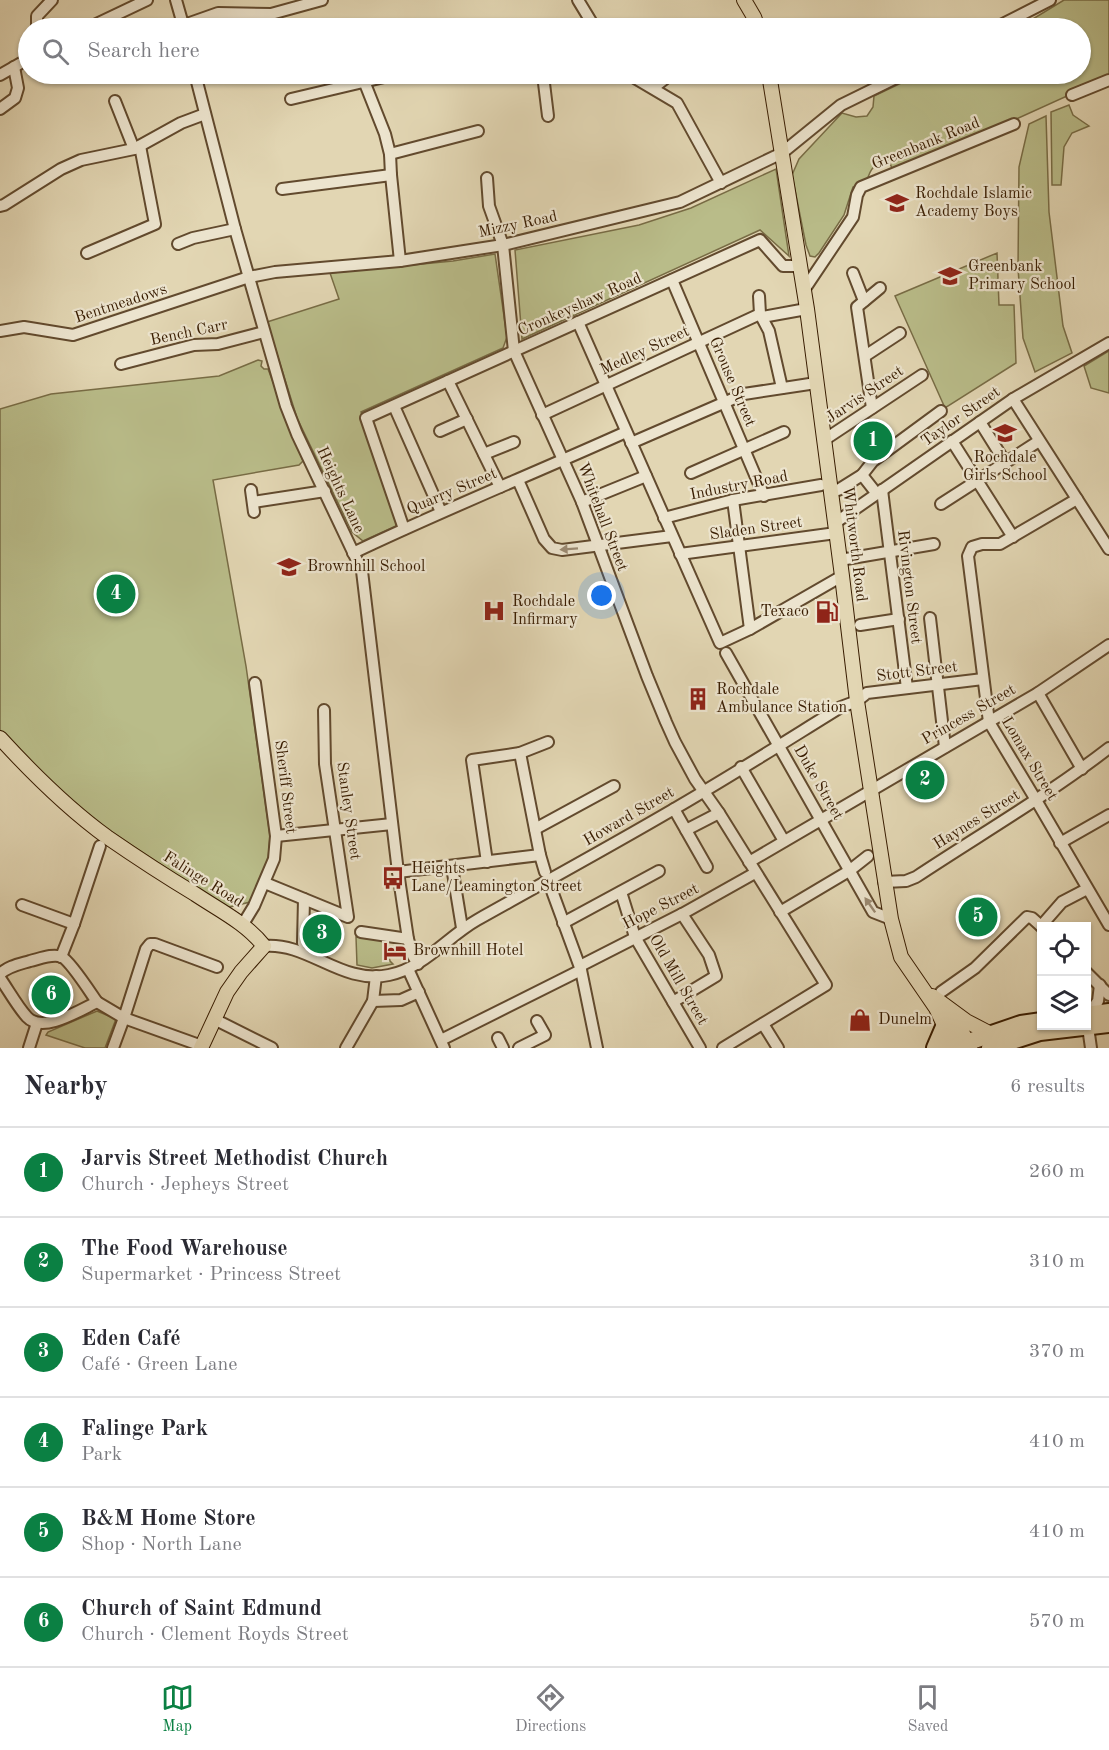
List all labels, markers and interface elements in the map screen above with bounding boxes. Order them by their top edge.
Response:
search box [18,18,1091,84]
icon: search [39,35,72,68]
text: Search here [87,40,200,62]
street label: Greenbank Road [870,115,982,173]
place label: Rochdale Islamic Academy Boys [915,186,1032,220]
school or university icon: Rochdale Islamic Academy Boys [884,190,910,216]
street label: Mizzy Road [477,209,559,241]
place label: Greenbank Primary School [968,259,1076,293]
school or university icon: Greenbank Primary School [937,263,963,289]
street label: Cronkeyshaw Road [516,270,644,340]
street label: Bentmeadows [73,282,169,326]
street label: Bench Carr [149,317,230,349]
street label: Medley Street [598,323,692,379]
street label: Grouse Street [706,335,758,430]
street label: Jarvis Street [823,363,907,427]
street label: Taylor Street [919,384,1004,450]
pin: 1 [854,418,892,464]
school or university icon: Rochdale Girls School [992,420,1018,446]
street label: Heights Lane [313,444,367,536]
place label: Rochdale Girls School [963,450,1047,484]
street label: Whitehall Street [574,460,630,574]
street label: Quarry Street [405,466,500,518]
street label: Industry Road [689,469,789,503]
street label: Whitworth Road [839,485,869,603]
street label: Sladen Street [709,515,804,543]
street label: Rivington Street [894,529,924,645]
one-way arrow [559,544,578,553]
school or university icon: Brownhill School [276,554,302,580]
place label: Brownhill School [307,559,425,575]
pin: 4 [96,572,136,616]
your location [587,581,616,610]
place label: Rochdale Infirmary [512,594,578,628]
hospital icon: Rochdale Infirmary [481,598,507,624]
fuel station icon: Texaco [814,599,840,625]
place label: Texaco [760,604,809,620]
street label: Stott Street [876,659,959,685]
street label: Princess Street [919,681,1019,748]
place label: Rochdale Ambulance Station [716,682,848,716]
building icon: Rochdale Ambulance Station [685,686,711,712]
street label: Lomax Street [998,714,1060,804]
street label: Sheriff Street [271,739,299,835]
street label: Duke Street [790,743,846,824]
pin: 2 [906,758,944,802]
street label: Stanley Street [333,761,363,862]
street label: Howard Street [581,784,677,849]
street label: Haynes Street [931,787,1023,853]
street label: Falinge Road [160,849,246,911]
place label: Heights Lane/Leamington Street [411,861,583,895]
bus stop icon: Heights Lane/Leamington Street [380,865,406,891]
street label: Hope Street [620,881,702,933]
pin: 5 [958,894,998,940]
one-way arrow [864,897,876,913]
pin: 3 [302,912,342,956]
map controls [1037,922,1091,1030]
button: locate [1037,922,1091,976]
street label: Old Mill Street [646,932,711,1028]
hotel icon: Brownhill Hotel [382,938,408,964]
place label: Brownhill Hotel [413,943,523,959]
pin: 6 [32,972,70,1018]
button: layers [1037,976,1091,1030]
shop icon: Dunelm [847,1007,873,1033]
place label: Dunelm [878,1012,932,1028]
text: Nearby [24,1074,108,1100]
text: 6 results [1010,1077,1085,1097]
text: Jarvis Street Methodist Church [81,1148,388,1170]
text: 1 [38,1162,49,1182]
text: 260 m [1029,1162,1085,1182]
text: Church · Jepheys Street [81,1175,289,1195]
text: The Food Warehouse [81,1238,288,1260]
text: 2 [38,1252,49,1272]
text: 310 m [1029,1252,1085,1272]
text: Supermarket · Princess Street [81,1265,341,1285]
text: Eden Café [81,1328,181,1350]
text: 3 [38,1342,49,1362]
text: 370 m [1029,1342,1085,1362]
text: Café · Green Lane [81,1355,238,1375]
text: Falinge Park [81,1418,208,1440]
text: 4 [38,1432,49,1452]
text: 410 m [1029,1432,1085,1452]
text: Park [81,1445,122,1465]
text: B&M Home Store [81,1508,256,1530]
text: 5 [38,1522,49,1542]
text: 410 m [1029,1522,1085,1542]
text: Shop · North Lane [81,1535,242,1555]
text: Church of Saint Edmund [81,1598,322,1620]
text: 6 [38,1612,49,1632]
text: 570 m [1029,1612,1085,1632]
text: Church · Clement Royds Street [81,1625,349,1645]
tab: Map [161,1681,194,1737]
tab: Directions [515,1681,586,1737]
tab: Saved [908,1681,948,1737]

